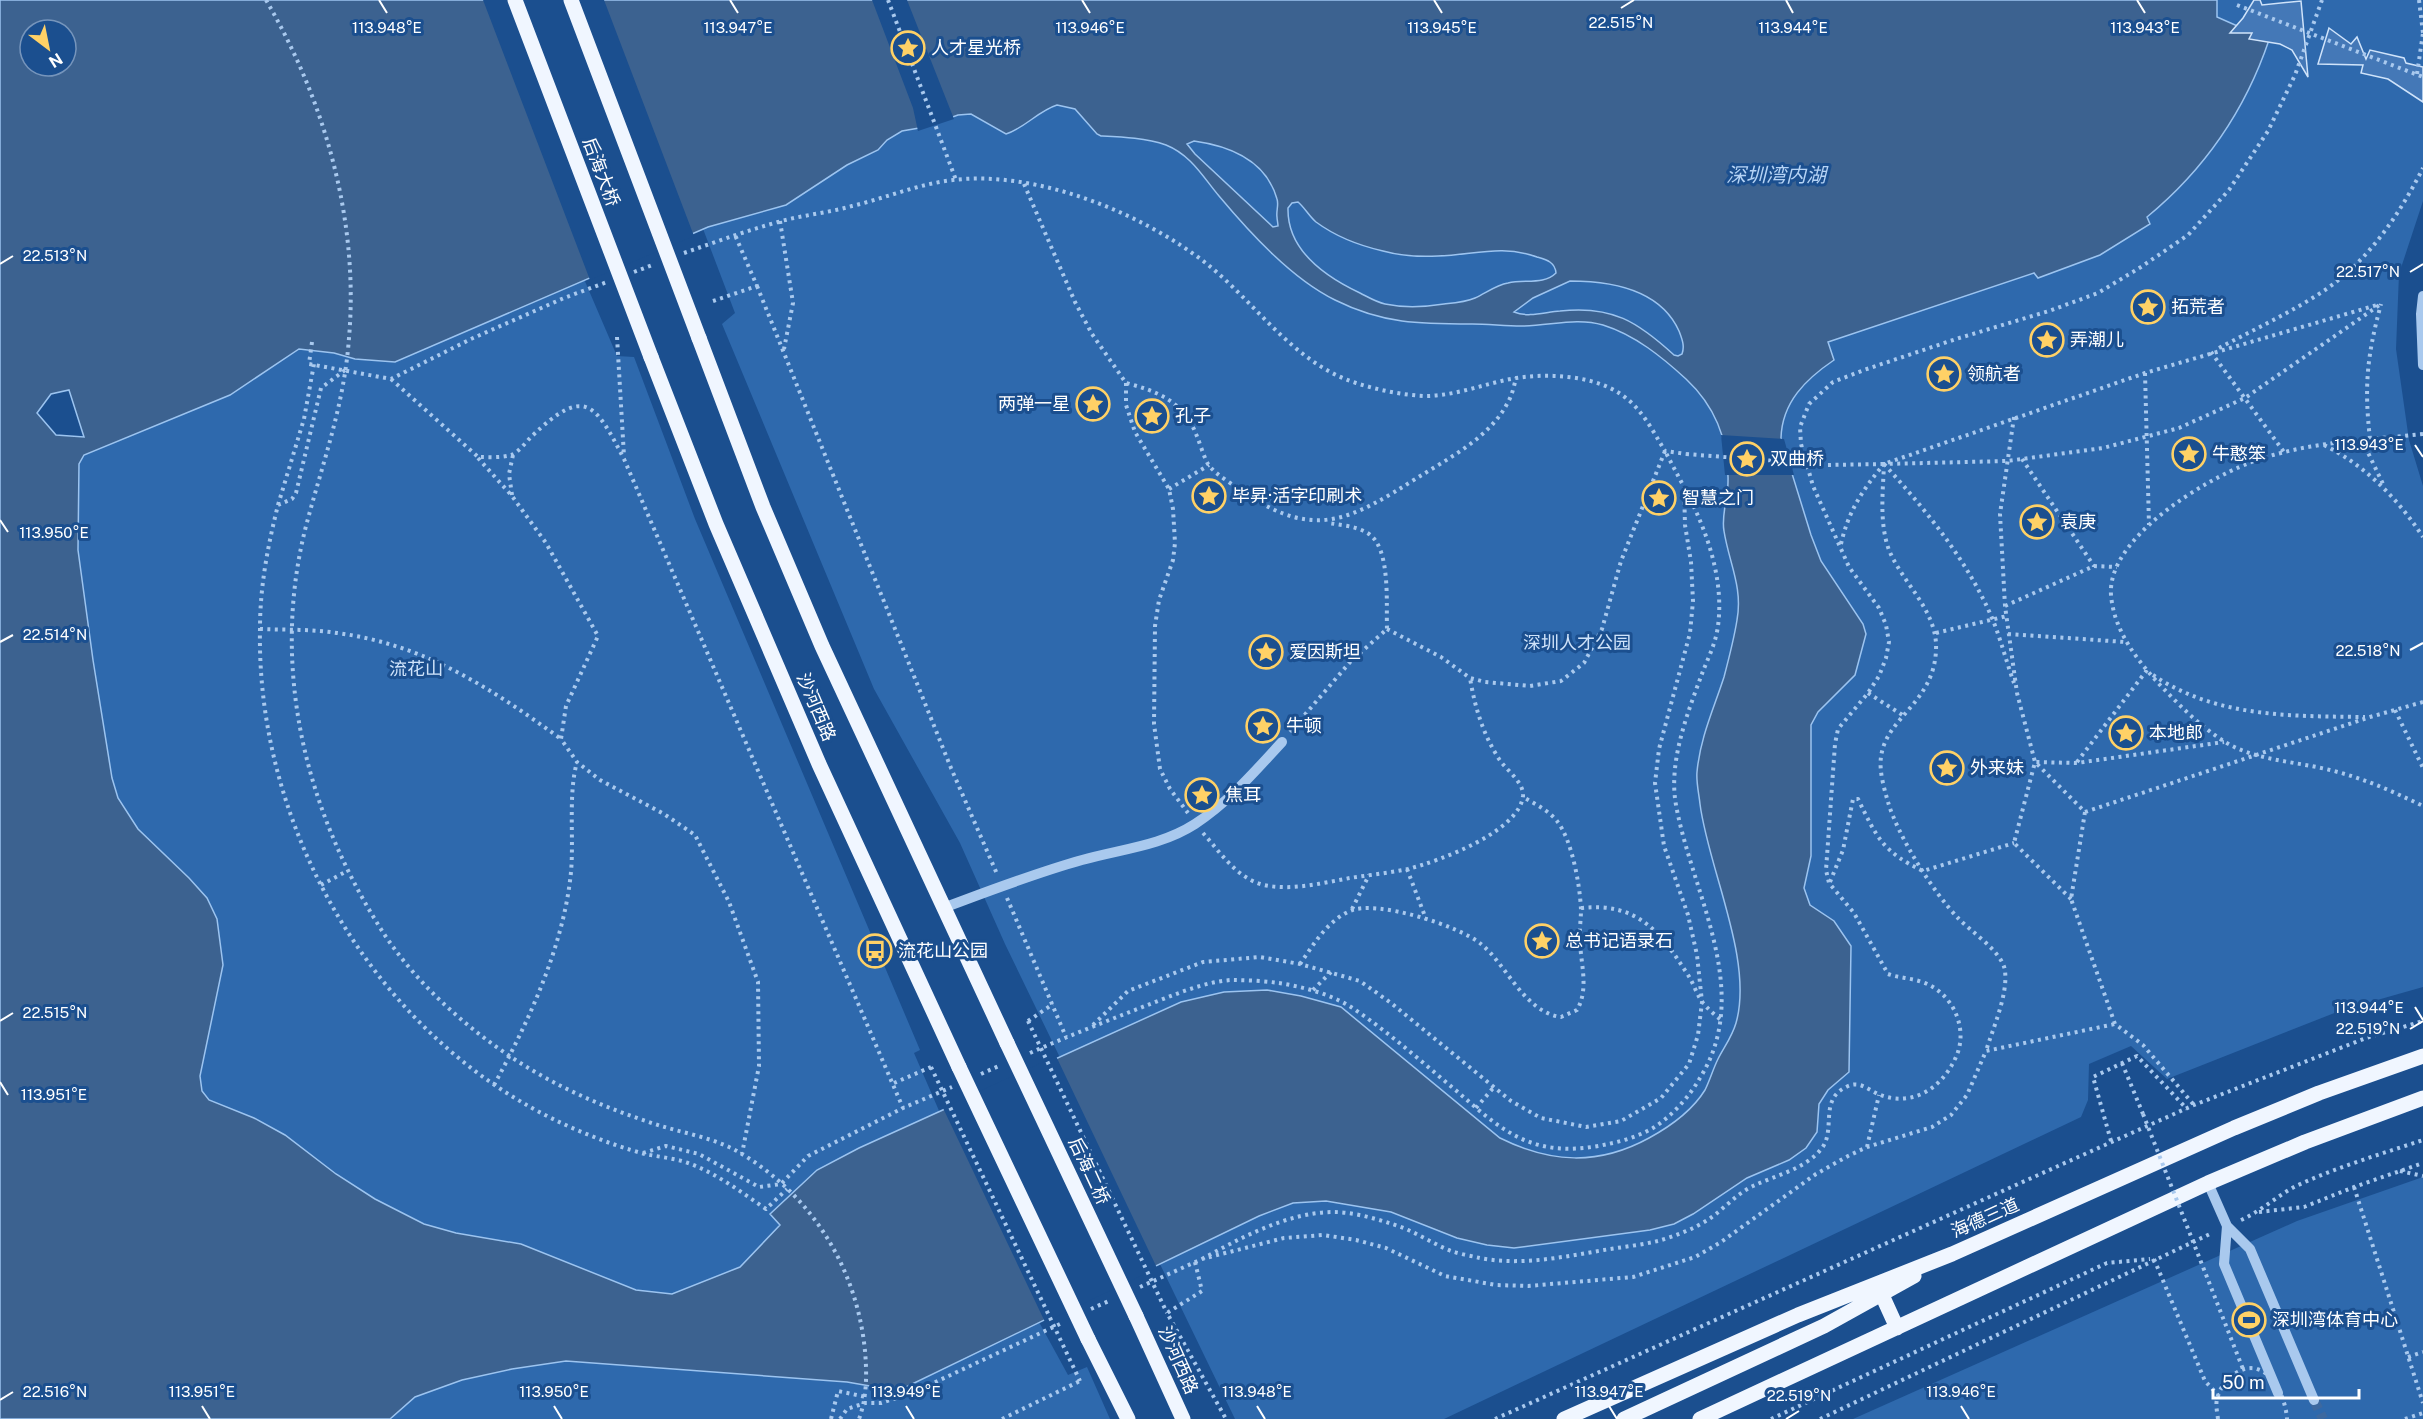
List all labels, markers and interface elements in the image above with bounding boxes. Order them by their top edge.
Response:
text: 22.515°N [1589,14,1653,31]
north arrow [18,18,78,78]
text: 113.948°E [352,19,422,36]
text: 113.947°E [703,19,773,36]
text: 113.946°E [1055,19,1125,36]
text: 113.945°E [1407,19,1477,36]
text: 113.944°E [1758,19,1828,36]
text: 113.943°E [2110,19,2180,36]
place icon: 人才星光桥 [890,30,926,66]
place label: 人才星光桥 [931,37,1021,58]
text: N [45,49,66,72]
street label: 后海大桥 [579,134,624,209]
water label: 深圳湾内湖 [1726,163,1829,187]
text: 22.513°N [23,247,87,264]
text: 22.517°N [2336,263,2400,280]
place icon: 拓荒者 [2130,289,2166,325]
place label: 拓荒者 [2171,296,2225,317]
place icon: 弄潮儿 [2029,322,2065,358]
place label: 弄潮儿 [2070,329,2124,350]
place icon: 领航者 [1926,356,1962,392]
place label: 领航者 [1967,363,2021,384]
place icon: 两弹一星 [1075,386,1111,422]
place label: 两弹一星 [998,393,1070,414]
place icon: 孔子 [1134,398,1170,434]
place label: 孔子 [1175,405,1211,426]
place icon: 牛憨笨 [2171,436,2207,472]
text: 113.943°E [2334,436,2404,453]
place icon: 双曲桥 [1729,441,1765,477]
place label: 牛憨笨 [2212,443,2266,464]
place label: 双曲桥 [1770,448,1824,469]
place icon: 毕昇·活字印刷术 [1191,478,1227,514]
place icon: 智慧之门 [1641,480,1677,516]
place label: 毕昇·活字印刷术 [1232,485,1362,506]
place label: 智慧之门 [1682,487,1754,508]
place icon: 袁庚 [2019,504,2055,540]
place label: 袁庚 [2060,511,2096,532]
text: 113.950°E [19,524,89,541]
text: 22.514°N [23,626,87,643]
park label: 深圳人才公园 [1523,632,1631,653]
place icon: 爱因斯坦 [1248,634,1284,670]
place label: 爱因斯坦 [1289,641,1361,662]
text: 22.518°N [2336,642,2400,659]
park label: 流花山 [389,658,443,679]
street label: 沙河西路 [793,670,840,744]
place icon: 牛顿 [1245,708,1281,744]
place label: 牛顿 [1286,715,1322,736]
place icon: 本地郎 [2108,715,2144,751]
place label: 本地郎 [2149,722,2203,743]
place icon: 外来妹 [1929,750,1965,786]
place label: 外来妹 [1970,757,2024,778]
place icon: 焦耳 [1184,777,1220,813]
place label: 焦耳 [1225,784,1261,805]
place icon: 总书记语录石 [1524,923,1560,959]
place label: 总书记语录石 [1565,930,1673,951]
bus stop icon: 流花山公园 [857,933,893,969]
place label: 流花山公园 [898,940,988,961]
text: 113.944°E [2334,999,2404,1016]
text: 22.515°N [23,1004,87,1021]
text: 22.519°N [2336,1020,2400,1037]
text: 113.951°E [21,1086,87,1103]
street label: 后海二桥 [1065,1134,1114,1208]
street label: 海德三道 [1948,1193,2022,1242]
sports icon: 深圳湾体育中心 [2231,1302,2267,1338]
place label: 深圳湾体育中心 [2272,1309,2398,1330]
street label: 沙河西路 [1154,1323,1203,1397]
scale bar [2213,1362,2358,1400]
text: 50 m [2222,1372,2265,1393]
text: 22.516°N [23,1383,87,1400]
text: 113.951°E [169,1383,235,1400]
text: 113.950°E [519,1383,589,1400]
text: 113.949°E [871,1383,941,1400]
text: 113.948°E [1222,1383,1292,1400]
text: 113.947°E [1574,1383,1644,1400]
text: 113.946°E [1926,1383,1996,1400]
text: 22.519°N [1767,1387,1831,1404]

